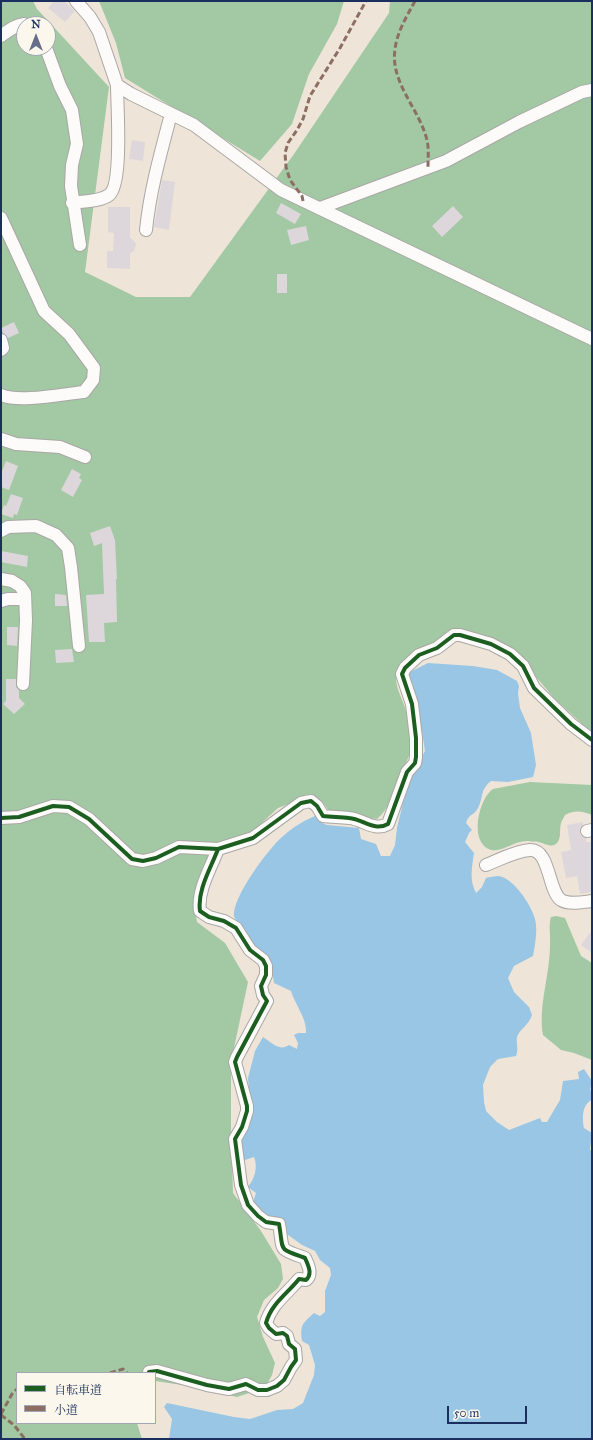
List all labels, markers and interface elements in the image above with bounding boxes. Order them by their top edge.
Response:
north arrow [16,16,56,56]
text: N [31,18,41,31]
legend [16,1372,156,1424]
text: 自転車道 [54,1383,102,1397]
scale bar [449,1398,529,1424]
text: 小道 [54,1403,78,1417]
text: 50 m [454,1406,479,1420]

